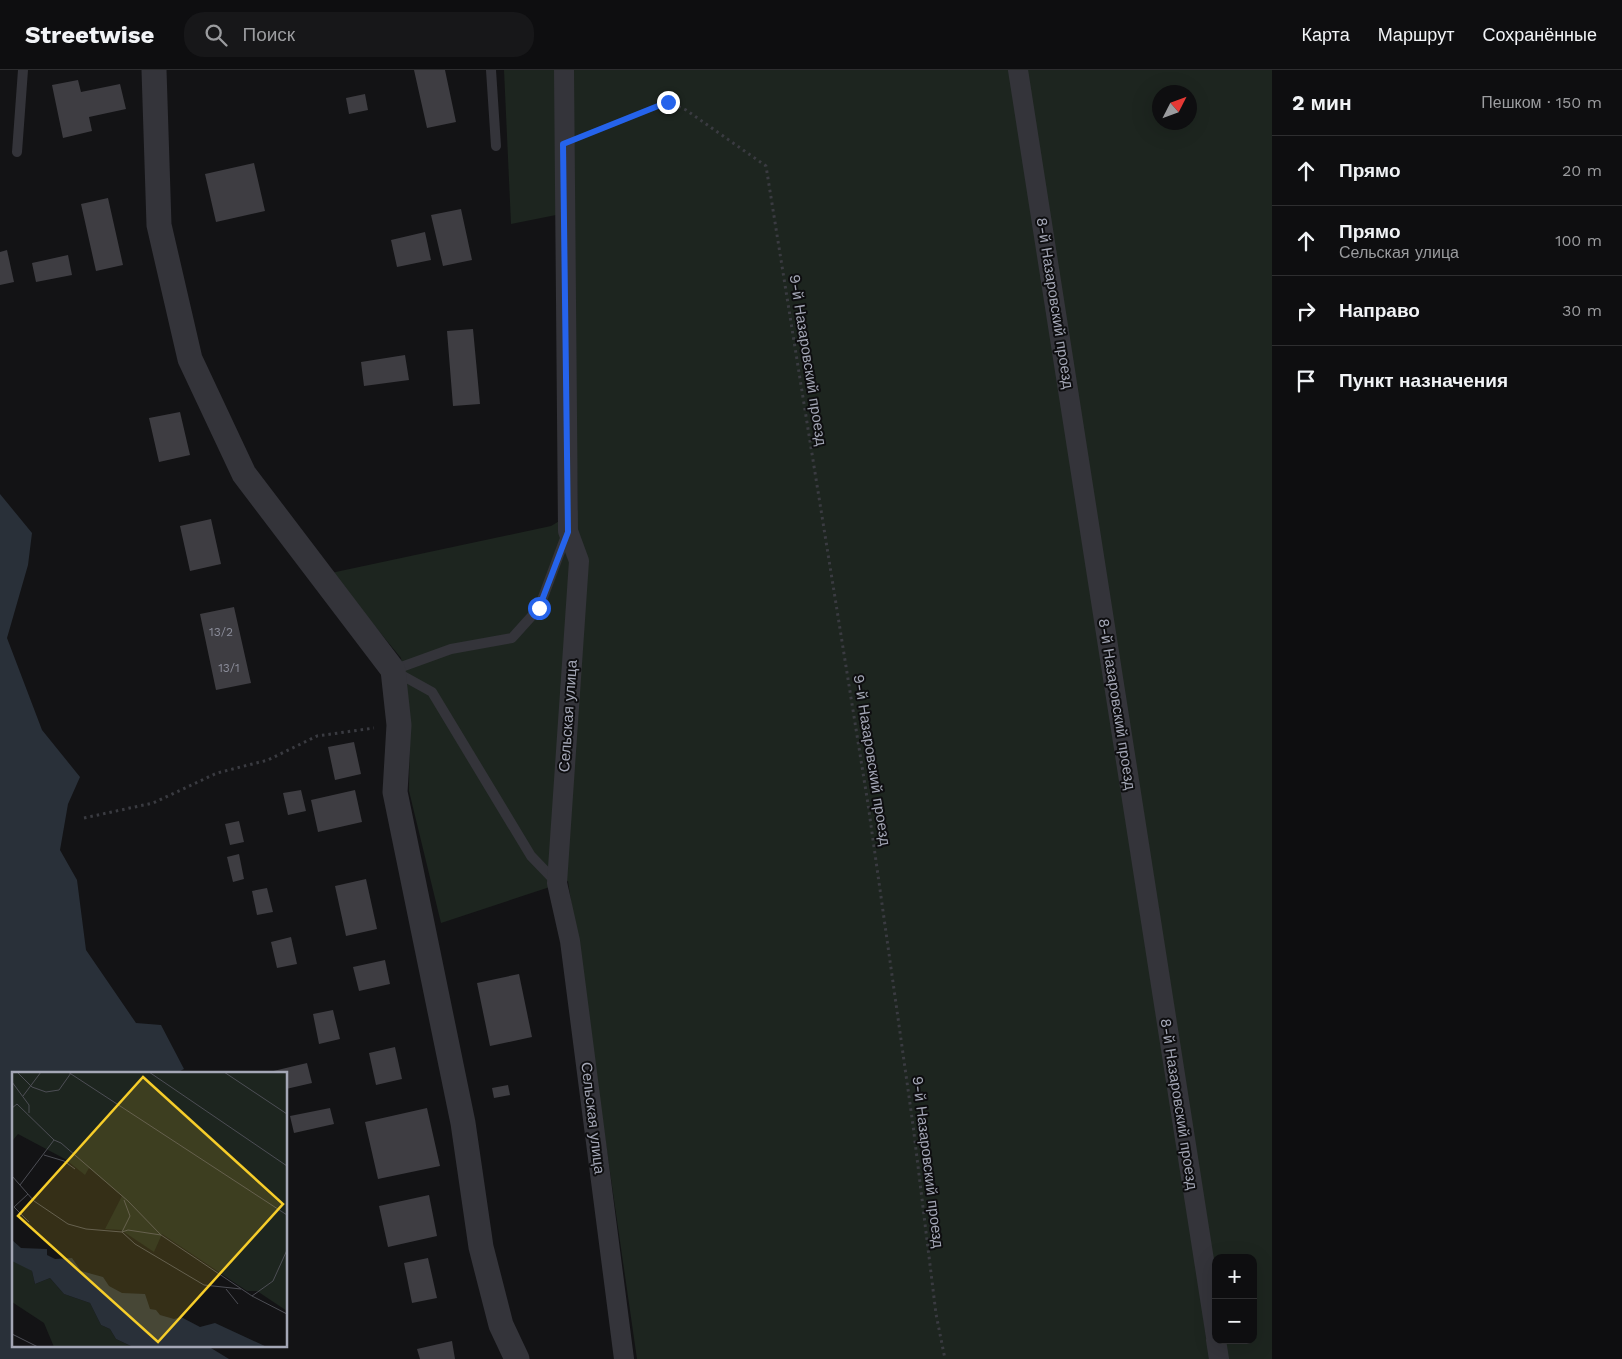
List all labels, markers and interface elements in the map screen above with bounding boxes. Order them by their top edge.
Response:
search box [184,12,534,57]
text: Streetwise [25,21,154,49]
icon: search [202,21,230,49]
text: Поиск [242,23,295,46]
text: Карта [1302,24,1350,45]
text: Маршрут [1378,24,1454,45]
text: Сохранённые [1482,24,1597,45]
north arrow [1152,85,1197,130]
text: 2 мин [1292,90,1352,115]
route end [657,91,680,114]
text: Пешком · 150 m [1481,93,1602,112]
icon: ahead [1292,157,1320,185]
text: Прямо [1339,159,1401,182]
text: 20 m [1562,161,1602,180]
street label: 8-й Назаровский проезд [1033,216,1077,390]
text: Прямо [1339,220,1401,243]
icon: ahead [1292,227,1320,255]
text: 100 m [1555,231,1602,250]
text: Сельская улица [1339,243,1459,262]
street label: 9-й Назаровский проезд [786,273,830,447]
icon: right [1292,297,1320,325]
text: Направо [1339,299,1420,322]
text: 30 m [1562,301,1602,320]
icon: arrive [1292,367,1320,395]
text: Пункт назначения [1339,369,1508,392]
route start [528,597,551,620]
street label: 8-й Назаровский проезд [1095,617,1139,791]
house number: 13/2 [209,625,233,639]
street label: Сельская улица [555,659,581,773]
house number: 13/1 [218,661,240,675]
street label: 9-й Назаровский проезд [850,673,894,847]
street label: 8-й Назаровский проезд [1157,1017,1201,1191]
street label: Сельская улица [577,1061,609,1176]
inset map [12,1072,288,1346]
street label: 9-й Назаровский проезд [909,1075,948,1249]
map controls [1212,1254,1257,1344]
button: + [1212,1254,1257,1299]
button: − [1212,1299,1257,1344]

